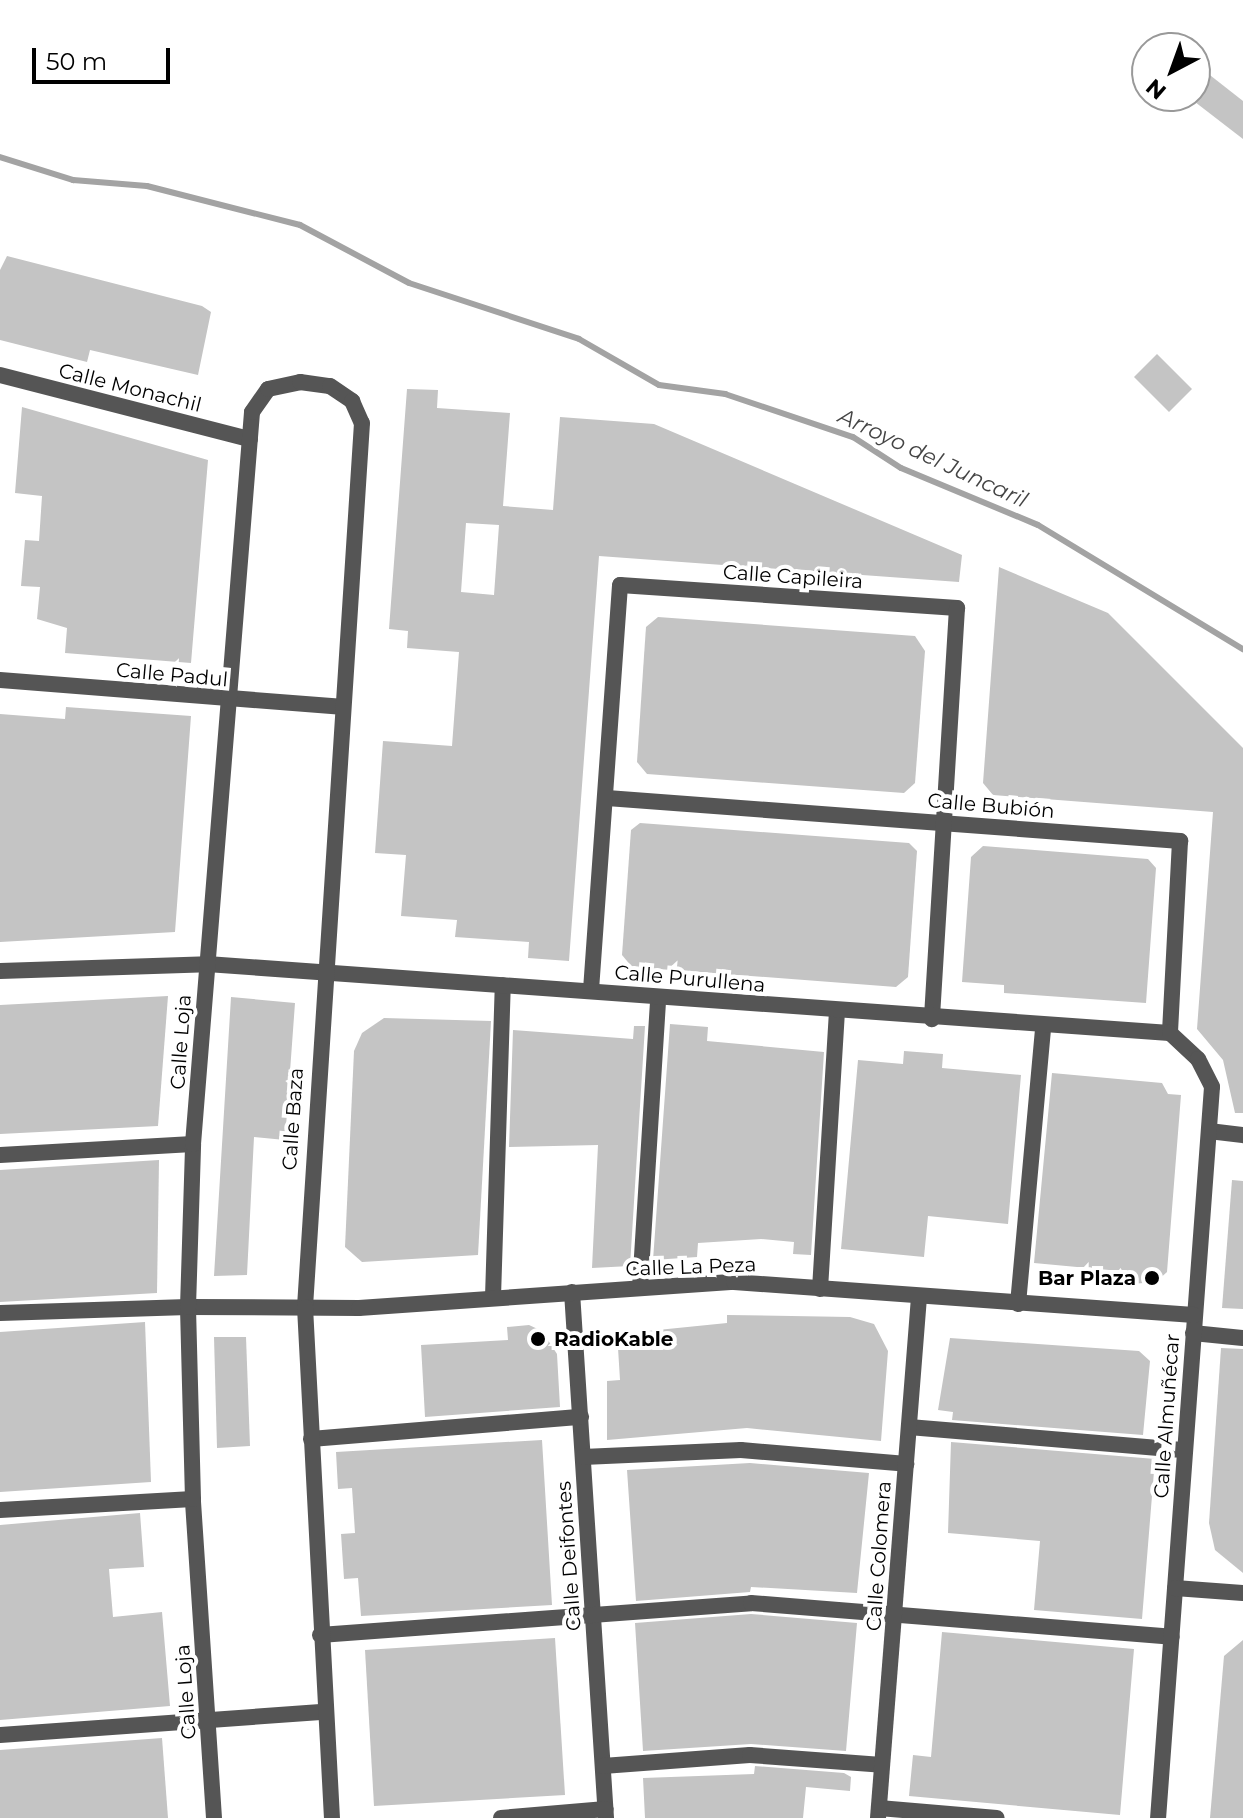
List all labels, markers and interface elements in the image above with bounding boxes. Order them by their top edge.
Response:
scale bar [36,32,174,82]
north arrow [1131,32,1211,112]
text: 50 m [46,47,107,76]
text: N [1141,73,1172,105]
street label: Calle Monachil [56,359,204,417]
water label: Arroyo del Juncaril [834,403,1032,513]
street label: Calle Capileira [722,560,864,594]
street label: Calle Padul [115,658,229,692]
street label: Calle Bubión [926,788,1056,824]
street label: Calle Purullena [614,960,766,998]
street label: Calle Loja [166,994,196,1090]
street label: Calle Baza [277,1067,309,1171]
street label: Calle La Peza [625,1253,757,1281]
place label: Bar Plaza [1038,1266,1136,1290]
marker: Bar Plaza [1143,1269,1161,1287]
place label: RadioKable [554,1327,673,1351]
marker: RadioKable [529,1330,547,1348]
street label: Calle Almuñécar [1149,1333,1185,1499]
street label: Calle Deifontes [552,1480,586,1632]
street label: Calle Colomera [862,1480,896,1632]
street label: Calle Loja [171,1644,201,1740]

